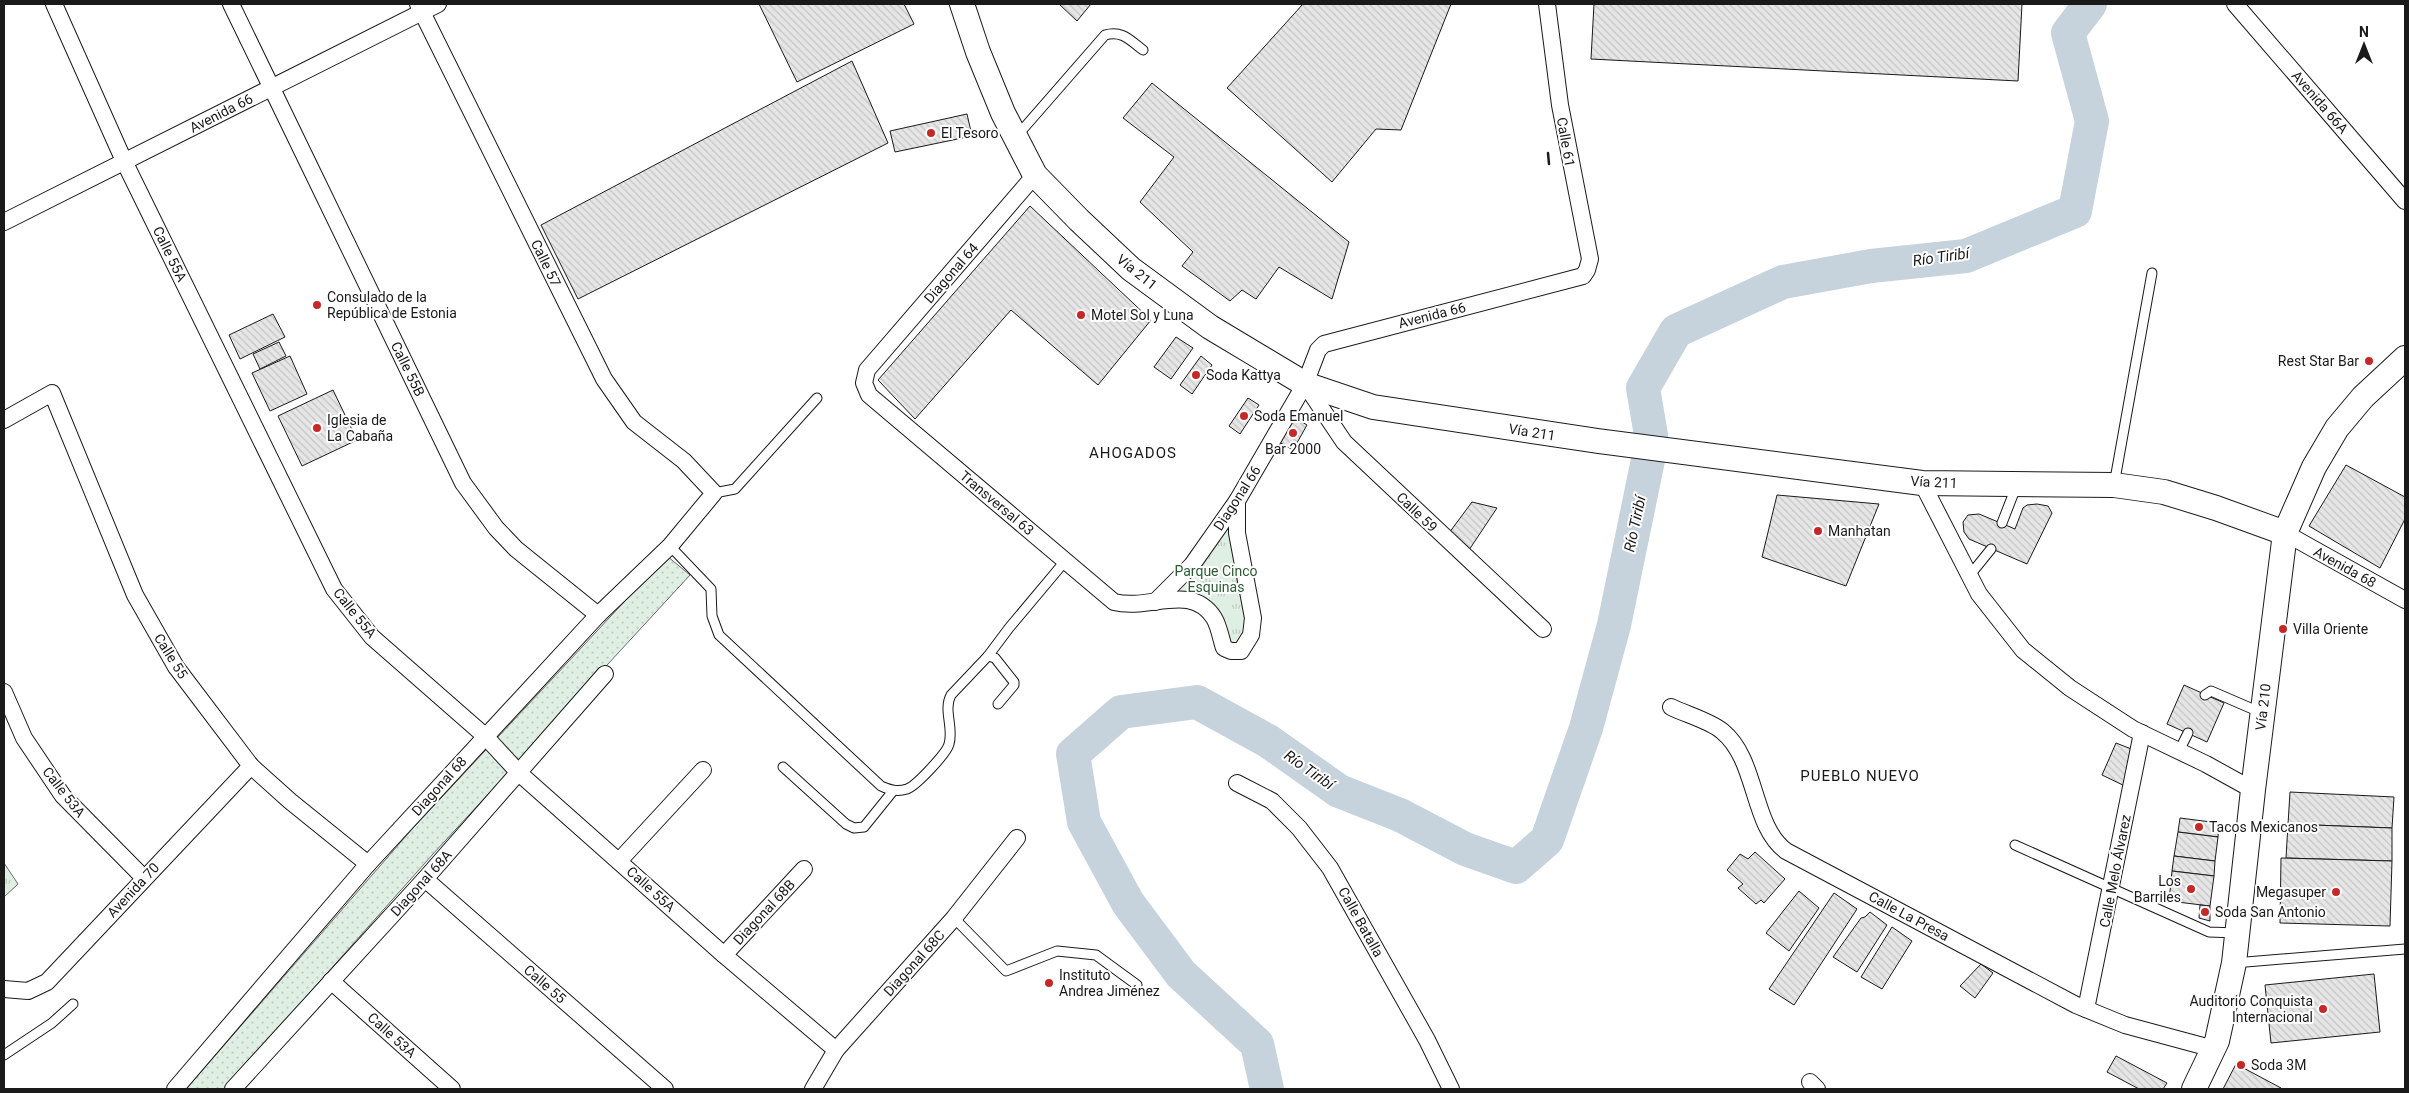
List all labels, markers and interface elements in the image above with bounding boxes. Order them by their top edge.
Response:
north arrow [2339,20,2389,70]
text: N [2359,24,2369,40]
street label: Avenida 66A [2288,67,2352,137]
street label: Avenida 66 [187,90,255,136]
street label: Calle 61 [1554,116,1578,168]
place label: El Tesoro [941,125,998,141]
marker: El Tesoro [925,127,937,139]
street label: Calle 55A [150,224,190,284]
street label: Calle 57 [528,237,564,289]
street label: Diagonal 64 [921,240,981,306]
water label: Río Tiribí [1912,244,1973,270]
street label: Vía 211 [1114,251,1160,293]
place label: Consulado de la República de Estonia [327,289,457,321]
marker: Consulado de la República de Estonia [311,299,323,311]
street label: Avenida 66 [1397,299,1467,331]
place label: Motel Sol y Luna [1091,307,1194,323]
marker: Motel Sol y Luna [1075,309,1087,321]
street label: Calle 55B [388,339,428,399]
place label: Rest Star Bar [2278,353,2359,369]
marker: Rest Star Bar [2363,355,2375,367]
place label: Soda Kattya [1206,367,1281,383]
marker: Soda Kattya [1190,369,1202,381]
place label: Soda Emanuel [1254,408,1343,424]
marker: Soda Emanuel [1238,410,1250,422]
place label: Iglesia de La Cabaña [327,412,393,444]
street label: Vía 211 [1507,420,1557,444]
marker: Iglesia de La Cabaña [311,422,323,434]
marker: Bar 2000 [1287,427,1299,439]
place label: Bar 2000 [1265,441,1321,457]
district label: AHOGADOS [1089,444,1177,462]
street label: Diagonal 66 [1210,462,1264,533]
street label: Transversal 63 [957,468,1037,538]
street label: Vía 211 [1910,473,1958,491]
street label: Calle 59 [1393,489,1441,535]
water label: Río Tiribí [1620,492,1650,554]
place label: Manhatan [1828,523,1891,539]
marker: Manhatan [1812,525,1824,537]
street label: Avenida 68 [2311,543,2379,591]
park label: Parque Cinco Esquinas [1174,563,1258,595]
street label: Calle 55A [330,585,380,641]
place label: Villa Oriente [2293,621,2368,637]
marker: Villa Oriente [2277,623,2289,635]
street label: Calle 55 [151,630,191,682]
street label: Vía 210 [2252,683,2274,731]
water label: Río Tiribí [1281,746,1339,795]
street label: Diagonal 68 [408,753,470,819]
street label: Calle 53A [39,764,89,820]
district label: PUEBLO NUEVO [1800,767,1920,785]
street label: Calle Melo Álvarez [2095,813,2134,929]
place label: Tacos Mexicanos [2209,819,2318,835]
marker: Tacos Mexicanos [2193,821,2205,833]
street label: Diagonal 68A [387,847,455,919]
street label: Avenida 70 [104,859,162,921]
street label: Calle 55A [624,863,678,915]
place label: Los Barriles [2134,873,2181,905]
street label: Diagonal 68B [730,876,798,948]
marker: Los Barriles [2185,883,2197,895]
street label: Calle Batalla [1335,884,1387,960]
place label: Megasuper [2256,884,2326,900]
marker: Megasuper [2330,886,2342,898]
street label: Calle La Presa [1866,888,1952,944]
place label: Soda San Antonio [2215,904,2326,920]
marker: Soda San Antonio [2199,906,2211,918]
street label: Diagonal 68C [880,927,948,999]
street label: Calle 55 [521,962,569,1007]
place label: Instituto Andrea Jiménez [1059,967,1160,999]
marker: Instituto Andrea Jiménez [1043,977,1055,989]
place label: Auditorio Conquista Internacional [2190,993,2313,1025]
marker: Auditorio Conquista Internacional [2317,1003,2329,1015]
street label: Calle 53A [365,1009,419,1061]
place label: Soda 3M [2251,1057,2306,1073]
marker: Soda 3M [2235,1059,2247,1071]

